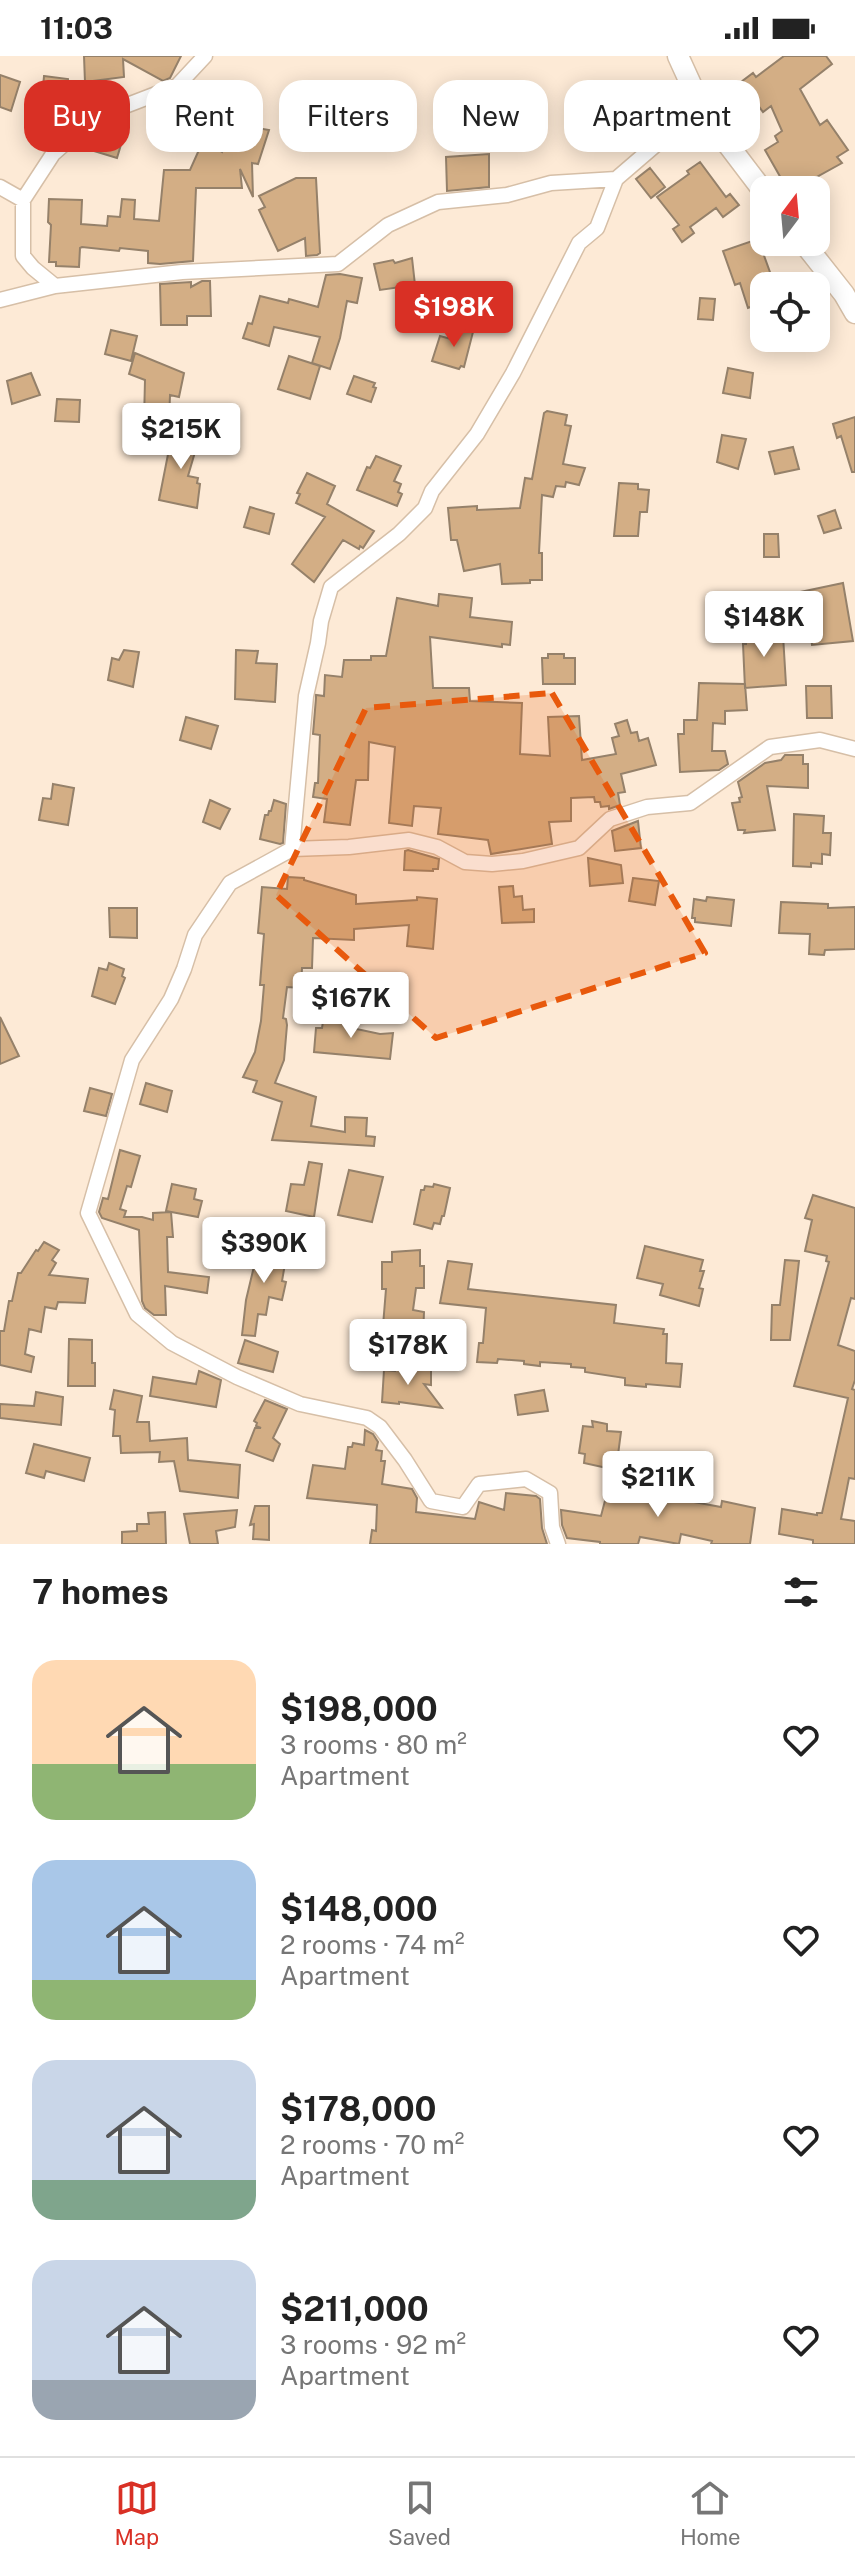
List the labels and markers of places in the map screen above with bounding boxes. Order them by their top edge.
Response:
pin: $198K [398,281,510,349]
pin: $215K [125,403,237,471]
pin: $148K [708,591,820,659]
pin: $167K [295,972,407,1040]
pin: $390K [208,1217,320,1285]
pin: $178K [352,1319,464,1387]
pin: $211K [602,1451,714,1519]

